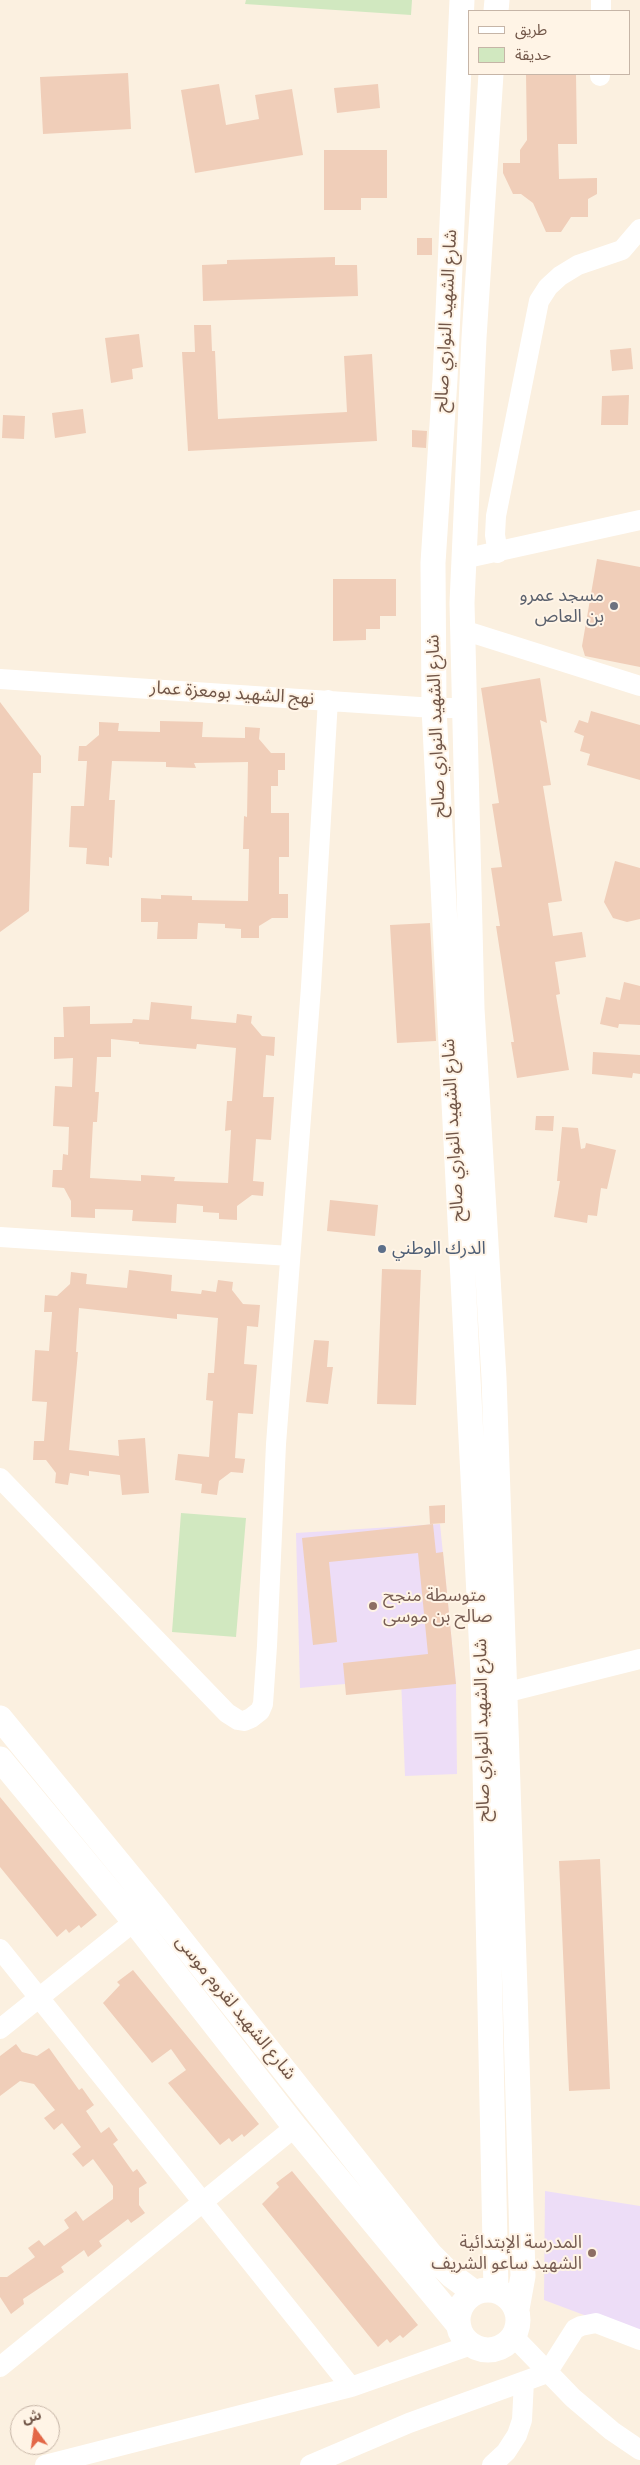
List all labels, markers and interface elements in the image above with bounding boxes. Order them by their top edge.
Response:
legend [468,10,630,75]
text: طريق [515,21,547,39]
text: حديقة [515,46,551,64]
street label: شارع الشهيد النواري صالح [431,229,463,413]
place label: مسجد عمرو بن العاص [519,585,604,628]
marker: مسجد عمرو بن العاص [608,600,620,612]
street label: شارع الشهيد النواري صالح [423,634,451,818]
street label: نهج الشهيد بومعزة عمار [149,677,315,711]
street label: شارع الشهيد النواري صالح [438,1038,470,1222]
place label: الدرك الوطني [392,1238,486,1260]
marker: الدرك الوطني [376,1243,388,1255]
place label: متوسطة منجح صالح بن موسى [383,1585,492,1628]
marker: متوسطة منجح صالح بن موسى [367,1600,379,1612]
street label: شارع الشهيد النواري صالح [471,1638,495,1822]
street label: شارع الشهيد لقروم موسى [170,1931,300,2085]
place label: المدرسة الإبتدائية الشهيد ساعو الشريف [431,2232,582,2274]
marker: المدرسة الإبتدائية الشهيد ساعو الشريف [586,2247,598,2259]
north arrow [10,2405,60,2455]
text: ش [20,2406,43,2426]

